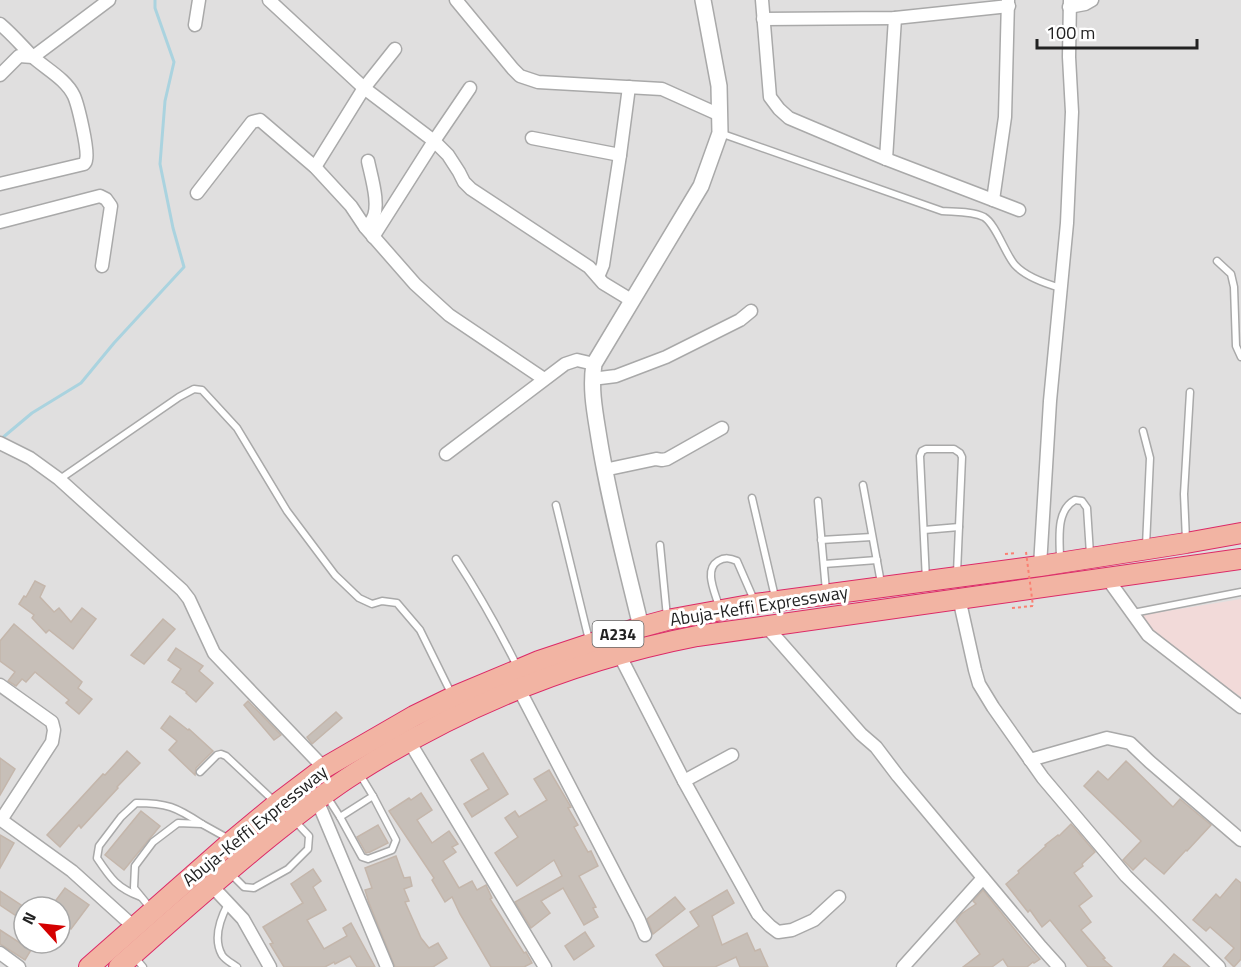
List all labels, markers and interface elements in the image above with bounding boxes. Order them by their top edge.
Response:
scale bar [1037,12,1198,50]
text: 100 m [1046,19,1095,46]
street label: Abuja-Keffi Expressway [668,578,850,633]
road number: A234 [592,621,644,647]
street label: Abuja-Keffi Expressway [176,758,333,893]
north arrow [12,895,72,955]
text: N [15,908,42,929]

